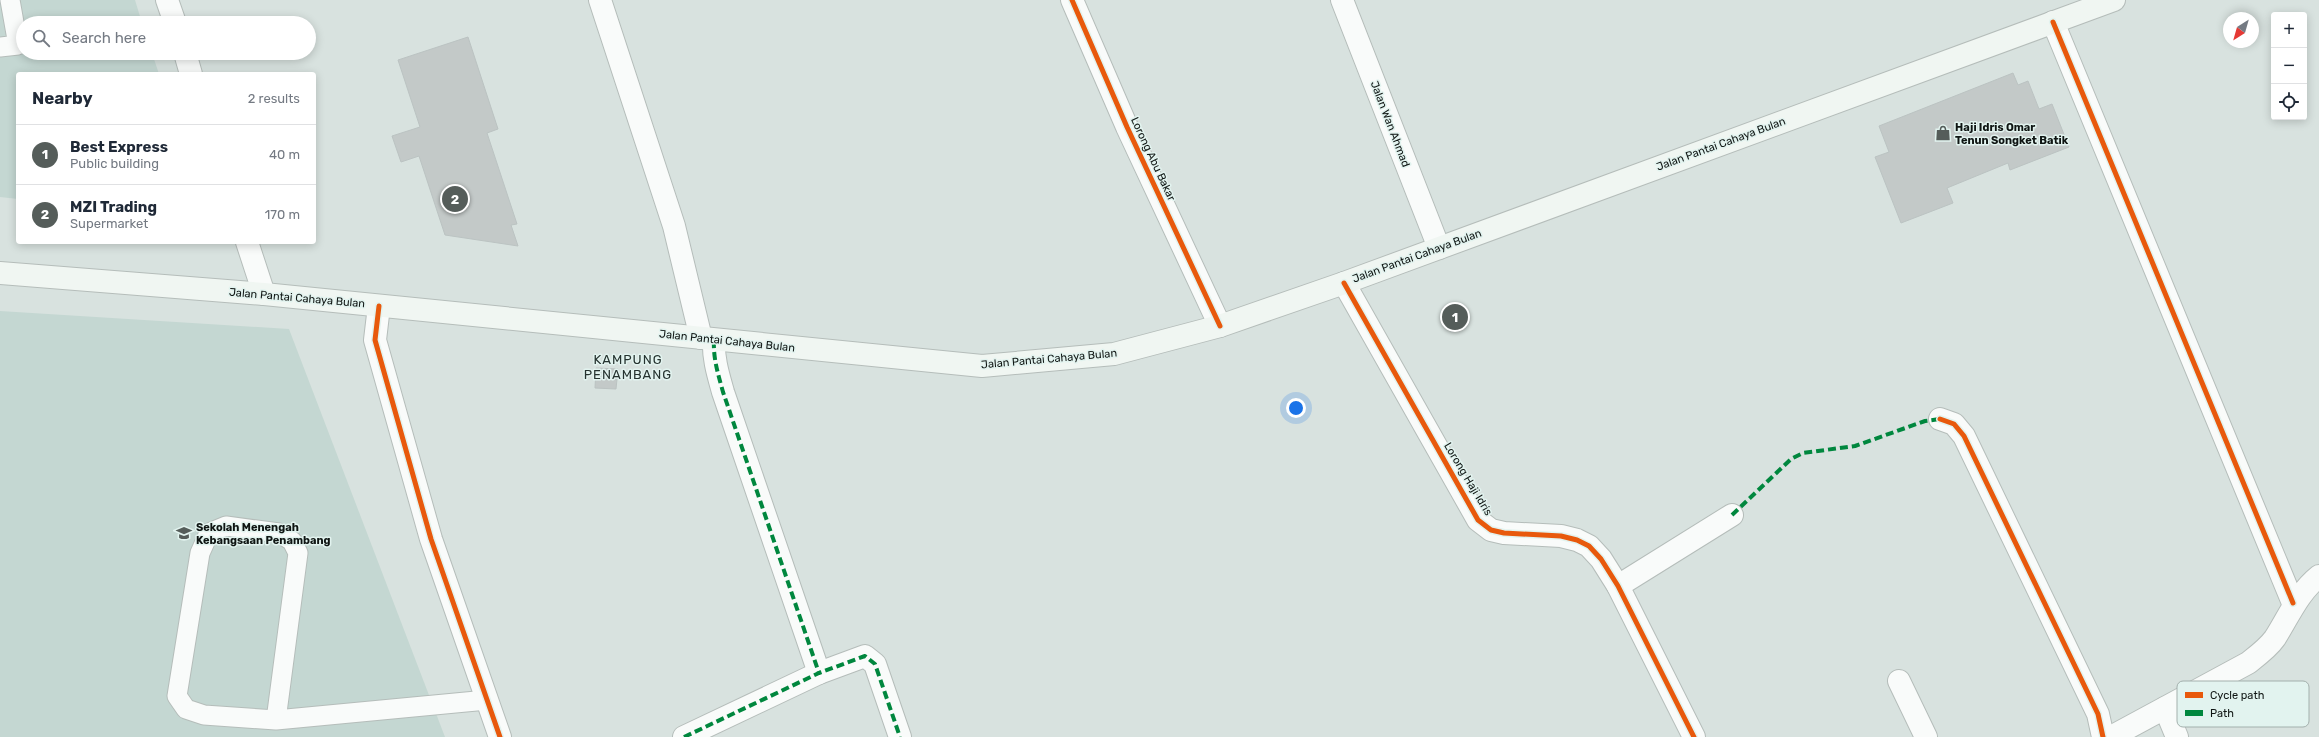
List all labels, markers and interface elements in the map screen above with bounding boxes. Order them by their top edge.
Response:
north arrow [2223,12,2259,48]
map controls [2271,12,2307,120]
button: + [2271,12,2307,48]
search box [16,16,316,60]
icon: search [30,27,52,49]
text: Search here [62,29,146,47]
button: − [2271,48,2307,84]
street label: Jalan Wan Ahmad [1368,79,1412,169]
button: locate [2271,84,2307,120]
text: Nearby [32,88,93,108]
text: 2 results [248,91,300,106]
street label: Lorong Abu Bakar [1128,115,1178,204]
street label: Jalan Pantai Cahaya Bulan [1655,115,1787,173]
place label: Haji Idris Omar Tenun Songket Batik [1955,121,2069,147]
shop icon: Haji Idris Omar Tenun Songket Batik [1934,124,1952,142]
text: Best Express [70,138,168,156]
text: 1 [42,147,48,162]
text: 40 m [269,147,300,162]
text: Public building [70,156,159,171]
pin: 2 [442,184,468,214]
text: MZI Trading [70,198,157,216]
text: 2 [41,207,49,222]
text: 170 m [265,207,300,222]
text: Supermarket [70,216,148,231]
street label: Jalan Pantai Cahaya Bulan [1351,227,1483,285]
street label: Jalan Pantai Cahaya Bulan [228,286,366,310]
pin: 1 [1442,302,1468,332]
street label: Jalan Pantai Cahaya Bulan [658,327,796,355]
street label: Jalan Pantai Cahaya Bulan [980,347,1118,371]
district label: KAMPUNG PENAMBANG [584,352,672,382]
your location [1286,398,1306,418]
street label: Lorong Haji Idris [1441,440,1495,518]
place label: Sekolah Menengah Kebangsaan Penambang [196,521,331,547]
school or university icon: Sekolah Menengah Kebangsaan Penambang [175,524,193,542]
legend [2177,681,2309,727]
text: Cycle path [2210,689,2264,702]
text: Path [2210,707,2234,720]

